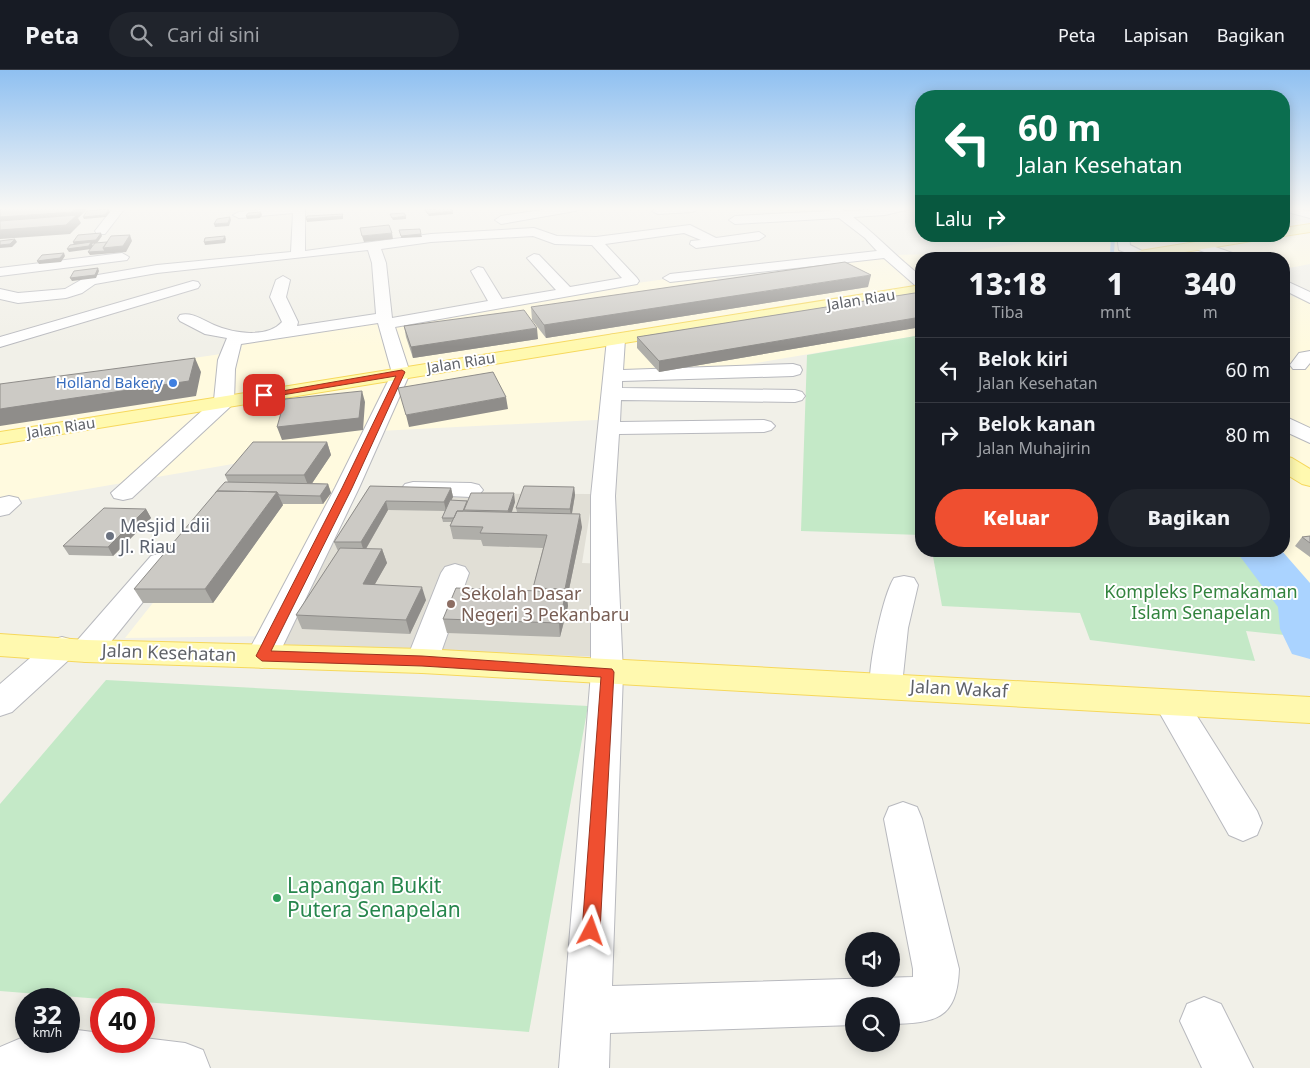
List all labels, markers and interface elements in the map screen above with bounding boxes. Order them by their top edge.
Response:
search box [109,12,459,57]
text: Peta [25,18,79,51]
icon: search [127,21,155,49]
text: Cari di sini [167,22,260,48]
text: Peta [1058,23,1096,47]
text: Lapisan [1124,23,1189,47]
text: Bagikan [1217,23,1285,47]
text: 60 m [1018,104,1101,151]
icon: left [935,110,1000,175]
text: Jalan Kesehatan [1018,149,1182,179]
icon: right [982,205,1010,233]
text: Lalu [935,206,972,232]
text: 13:18 [969,263,1047,304]
text: 1 [1107,263,1124,304]
text: 340 [1184,263,1236,304]
street label: Jalan Riau [823,284,896,315]
text: Tiba [992,301,1023,323]
text: mnt [1100,301,1131,323]
text: m [1203,301,1218,323]
text: Belok kiri [978,346,1068,372]
street label: Jalan Riau [423,347,496,378]
icon: left [935,356,963,384]
text: 60 m [1226,357,1270,383]
place label: Holland Bakery [56,372,163,392]
text: Jalan Kesehatan [978,372,1098,394]
pin [243,374,285,416]
marker: Holland Bakery [167,377,179,389]
icon: arrive [250,381,278,409]
text: Belok kanan [978,411,1095,437]
street label: Jalan Riau [23,412,96,443]
icon: right [935,421,963,449]
text: 80 m [1226,422,1270,448]
text: Jalan Muhajirin [978,437,1091,459]
button: Keluar [935,489,1098,547]
button: Bagikan [1108,489,1270,547]
place label: Mesjid Ldii Jl. Riau [118,513,210,558]
marker: Mesjid Ldii Jl. Riau [104,530,116,542]
park label: Kompleks Pemakaman Islam Senapelan [1104,579,1298,624]
place label: Sekolah Dasar Negeri 3 Pekanbaru [461,581,629,626]
marker: Sekolah Dasar Negeri 3 Pekanbaru [445,598,457,610]
street label: Jalan Kesehatan [99,638,237,666]
street label: Jalan Wakaf [908,673,1009,703]
place label: Lapangan Bukit Putera Senapelan [287,871,461,923]
marker: Lapangan Bukit Putera Senapelan [271,892,283,904]
position arrow [564,904,616,956]
map controls [845,932,900,1052]
button: sound [845,932,900,987]
speed limit sign: 40 [90,988,155,1053]
text: 32 [33,997,62,1031]
button: search [845,997,900,1052]
text: km/h [33,1024,62,1041]

